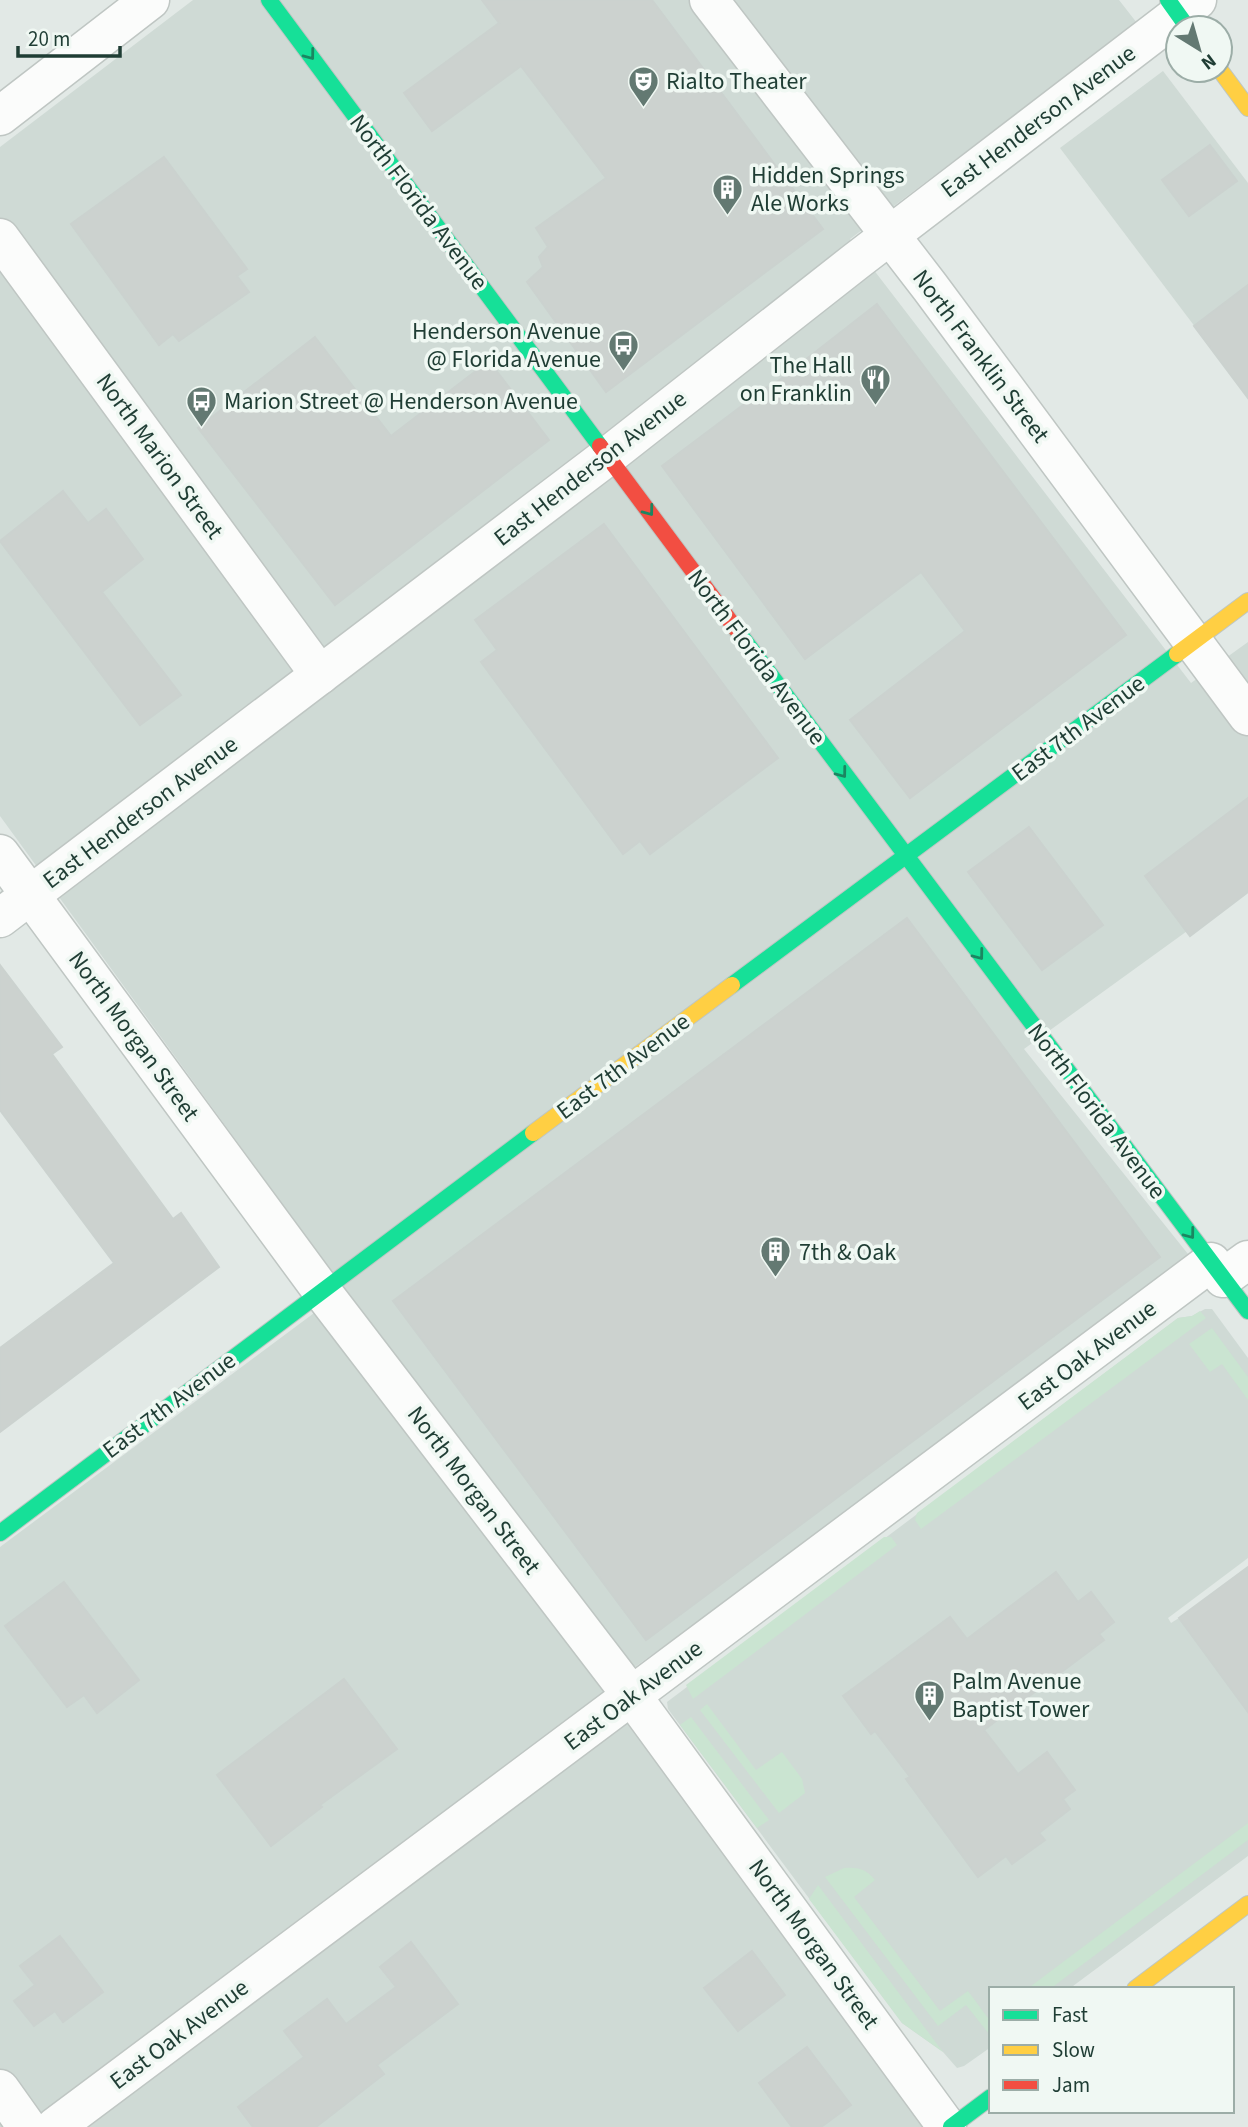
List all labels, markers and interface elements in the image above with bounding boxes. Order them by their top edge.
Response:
scale bar [18,14,119,58]
north arrow [1164,14,1234,84]
text: 20 m [28,24,70,54]
street label: East Henderson Avenue [933,36,1143,206]
one-way arrow [302,47,314,60]
text: N [1195,47,1222,76]
theatre icon: Rialto Theater [626,64,660,108]
place label: Rialto Theater [666,64,807,99]
street label: North Florida Avenue [341,107,496,298]
place label: Hidden Springs Ale Works [751,158,905,221]
building icon: Hidden Springs Ale Works [711,172,745,216]
street label: North Franklin Street [904,262,1058,450]
place label: Henderson Avenue @ Florida Avenue [412,314,601,377]
bus stop icon: Henderson Avenue @ Florida Avenue [607,328,641,372]
place label: The Hall on Franklin [740,348,852,411]
restaurant icon: The Hall on Franklin [858,362,892,406]
street label: North Marion Street [87,366,232,547]
street label: East Henderson Avenue [486,382,694,555]
bus stop icon: Marion Street @ Henderson Avenue [184,384,218,428]
place label: Marion Street @ Henderson Avenue [224,384,578,419]
one-way arrow [640,504,653,516]
street label: North Florida Avenue [679,562,834,753]
street label: East 7th Avenue [1004,667,1152,790]
street label: East Henderson Avenue [35,727,245,897]
one-way arrow [834,765,847,778]
street label: North Morgan Street [60,944,207,1129]
one-way arrow [970,947,983,960]
street label: East 7th Avenue [549,1005,697,1128]
street label: North Florida Avenue [1019,1016,1174,1207]
one-way arrow [1181,1226,1194,1239]
building icon: 7th & Oak [759,1235,793,1279]
place label: 7th & Oak [799,1235,896,1270]
street label: East Oak Avenue [1011,1291,1164,1419]
street label: East 7th Avenue [95,1344,243,1467]
street label: North Morgan Street [398,1399,549,1582]
street label: East Oak Avenue [557,1631,710,1759]
place label: Palm Avenue Baptist Tower [952,1664,1090,1727]
building icon: Palm Avenue Baptist Tower [912,1678,946,1722]
street label: North Morgan Street [740,1852,887,2037]
street label: East Oak Avenue [103,1970,256,2098]
legend [989,1987,1234,2113]
text: Fast [1052,2000,1088,2030]
text: Slow [1052,2035,1095,2065]
text: Jam [1052,2070,1090,2100]

